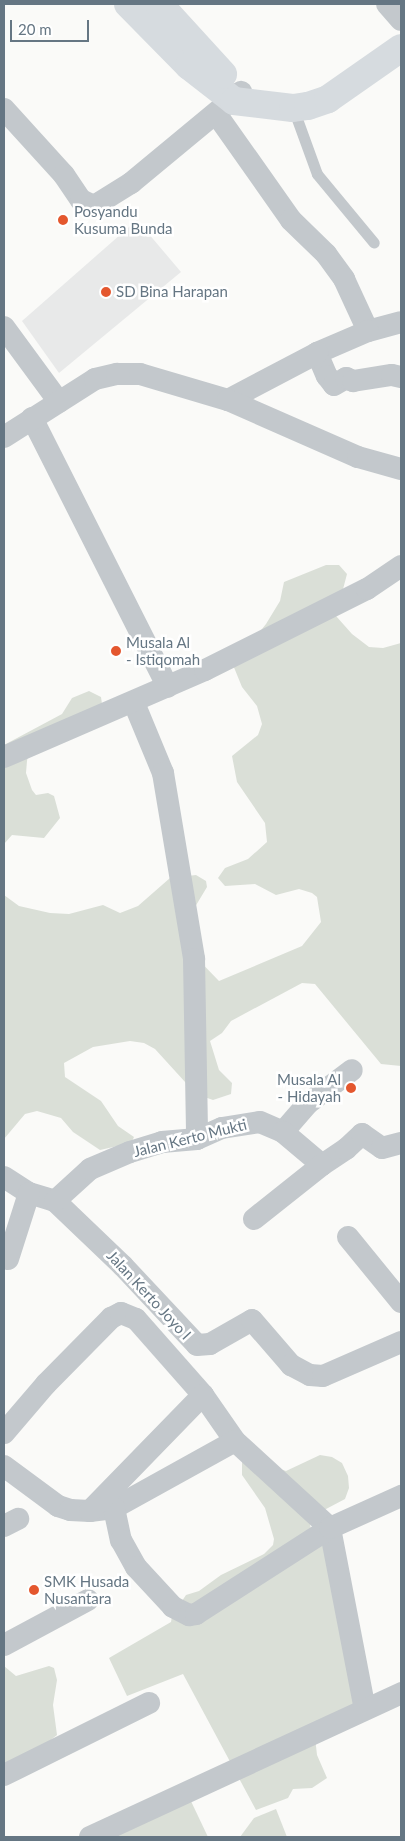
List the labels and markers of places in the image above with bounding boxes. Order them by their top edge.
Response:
place label: Posyandu Kusuma Bunda [74,202,173,237]
marker: Posyandu Kusuma Bunda [56,213,70,227]
place label: SD Bina Harapan [116,283,228,301]
marker: SD Bina Harapan [100,286,112,298]
place label: Musala Al - Istiqomah [126,633,200,668]
marker: Musala Al - Istiqomah [110,645,122,657]
place label: Musala Al - Hidayah [276,1070,341,1105]
marker: Musala Al - Hidayah [345,1082,357,1094]
place label: SMK Husada Nusantara [44,1572,129,1607]
marker: SMK Husada Nusantara [28,1584,40,1596]

